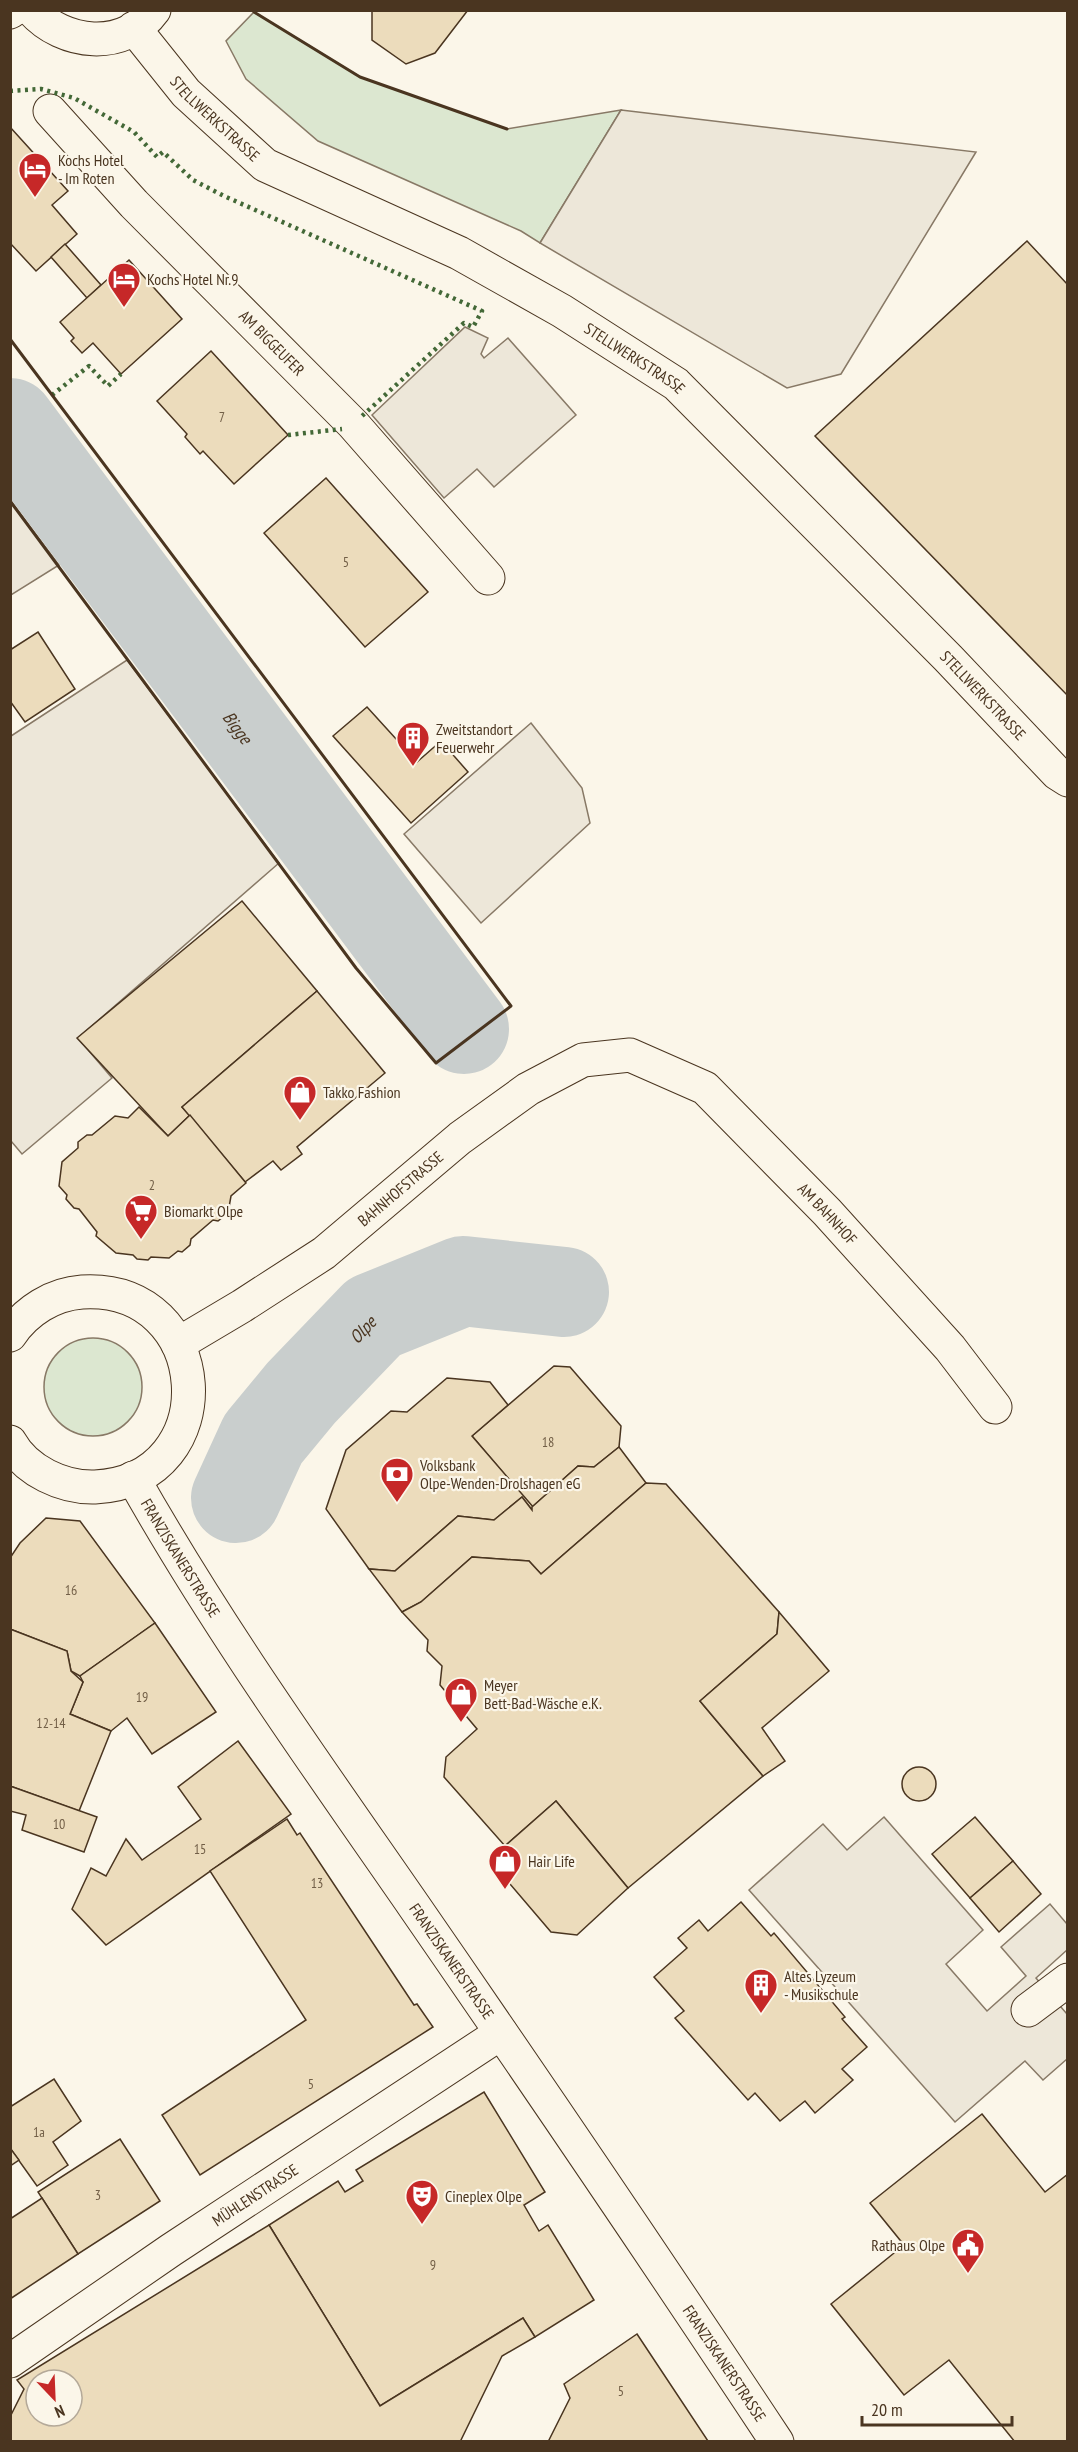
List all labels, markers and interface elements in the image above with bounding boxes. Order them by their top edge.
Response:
street label: STELLWERKSTRASSE [166,72,264,166]
place label: Kochs Hotel - Im Roten [58,150,124,188]
hotel icon: Kochs Hotel - Im Roten [17,151,53,198]
hotel icon: Kochs Hotel Nr.9 [106,261,142,308]
place label: Kochs Hotel Nr.9 [147,269,238,289]
street label: AM BIGGEUFER [235,306,309,380]
street label: STELLWERKSTRASSE [581,318,690,398]
house number: 7 [219,408,225,426]
house number: 5 [343,553,349,571]
street label: STELLWERKSTRASSE [936,646,1030,744]
water label: Bigge [218,706,259,749]
place label: Zweitstandort Feuerwehr [436,719,513,757]
building icon: Zweitstandort Feuerwehr [395,720,431,767]
shop icon: Takko Fashion [282,1074,318,1121]
place label: Takko Fashion [323,1082,401,1102]
street label: BAHNHOFSTRASSE [353,1147,447,1230]
house number: 2 [149,1176,155,1194]
street label: AM BAHNHOF [794,1179,862,1249]
supermarket icon: Biomarkt Olpe [123,1193,159,1240]
place label: Biomarkt Olpe [164,1201,243,1221]
water label: Olpe [344,1310,382,1348]
house number: 18 [542,1433,554,1451]
place label: Volksbank Olpe-Wenden-Drolshagen eG [419,1455,580,1493]
bank icon: Volksbank Olpe-Wenden-Drolshagen eG [379,1456,415,1503]
street label: FRANZISKANERSTRASSE [137,1495,225,1621]
house number: 16 [65,1581,77,1599]
place label: Meyer Bett-Bad-Wäsche e.K. [484,1675,602,1713]
shop icon: Meyer Bett-Bad-Wäsche e.K. [443,1676,479,1723]
house number: 19 [136,1688,148,1706]
house number: 12-14 [36,1714,66,1732]
house number: 10 [53,1815,65,1833]
house number: 15 [194,1840,206,1858]
shop icon: Hair Life [487,1843,523,1890]
place label: Hair Life [528,1851,575,1871]
house number: 13 [311,1874,323,1892]
street label: FRANZISKANERSTRASSE [405,1900,499,2023]
place label: Altes Lyzeum - Musikschule [784,1966,859,2004]
building icon: Altes Lyzeum - Musikschule [743,1967,779,2014]
house number: 5 [308,2075,314,2093]
house number: 1a [33,2123,45,2141]
street label: MÜHLENSTRASSE [208,2159,302,2230]
theatre icon: Cineplex Olpe [404,2178,440,2225]
house number: 3 [95,2186,101,2204]
place label: Cineplex Olpe [445,2186,522,2206]
public building icon: Rathaus Olpe [950,2227,986,2274]
place label: Rathaus Olpe [871,2235,945,2255]
house number: 9 [430,2256,436,2274]
street label: FRANZISKANERSTRASSE [679,2301,771,2425]
north arrow [24,2368,84,2428]
house number: 5 [618,2382,624,2400]
scale bar [862,2389,1012,2427]
text: 20 m [871,2398,903,2421]
text: N [52,2401,68,2423]

